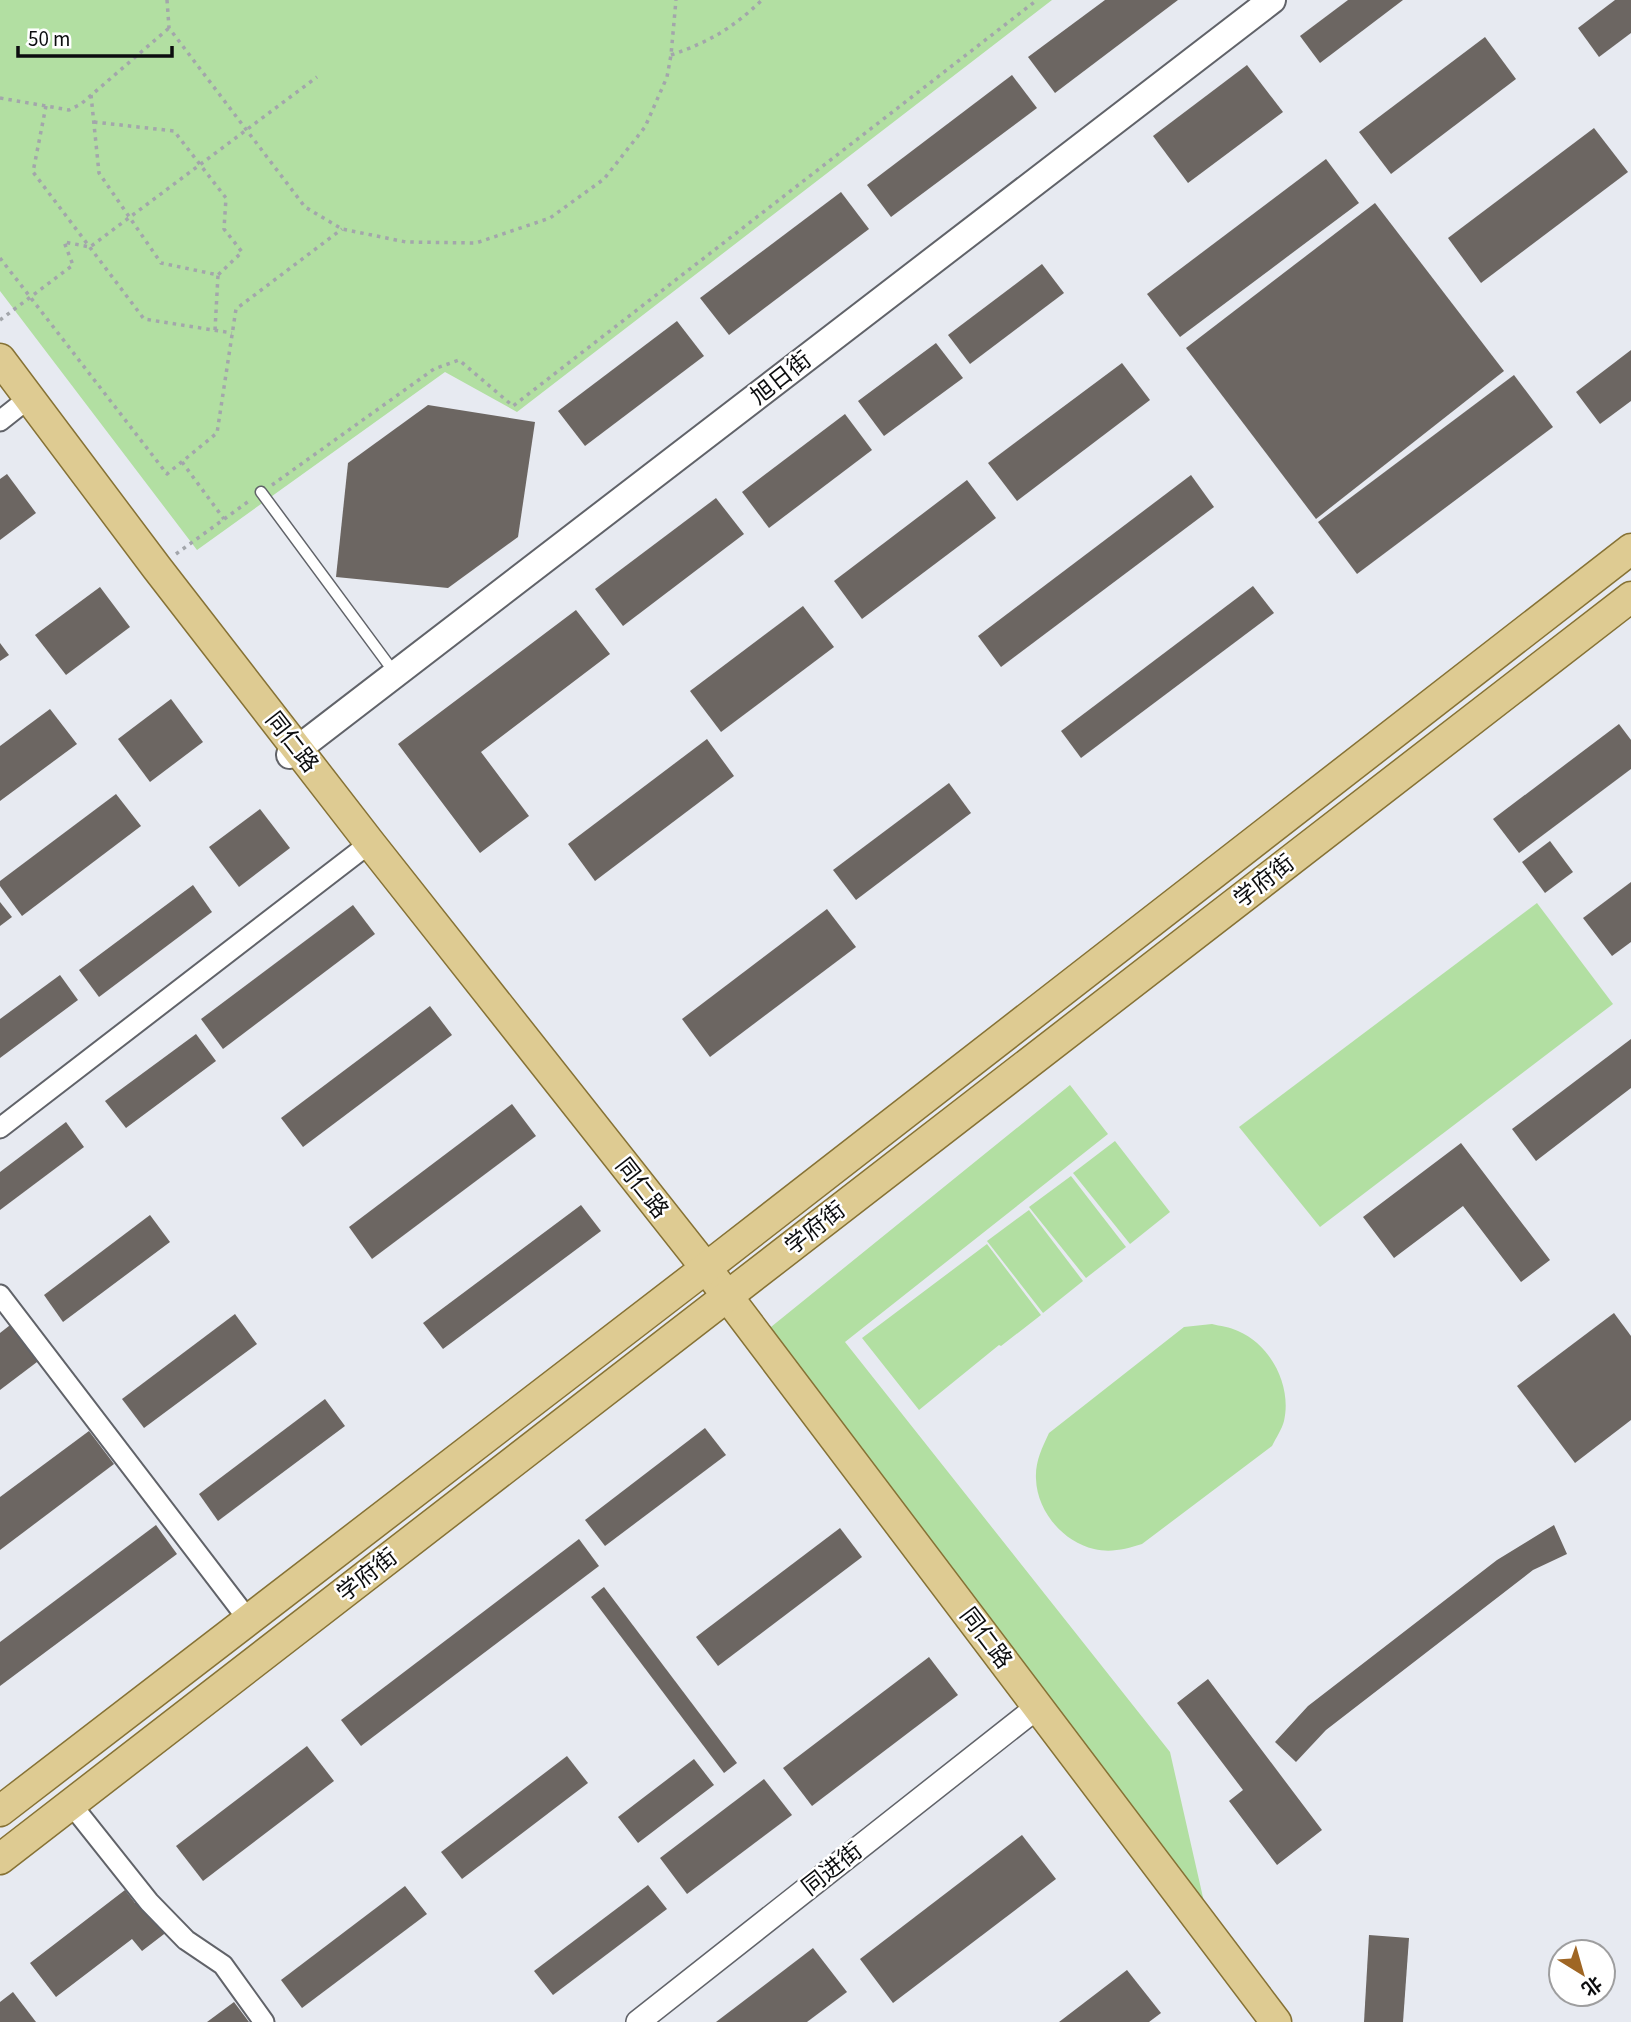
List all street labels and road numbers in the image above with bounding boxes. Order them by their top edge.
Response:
street label: 旭日街 [744,344,818,412]
street label: 同仁路 [258,705,326,779]
street label: 学府街 [1227,847,1301,915]
street label: 同仁路 [608,1151,676,1225]
street label: 学府街 [778,1194,852,1262]
street label: 学府街 [330,1541,404,1609]
street label: 同仁路 [952,1601,1020,1675]
street label: 同进街 [795,1835,869,1903]

